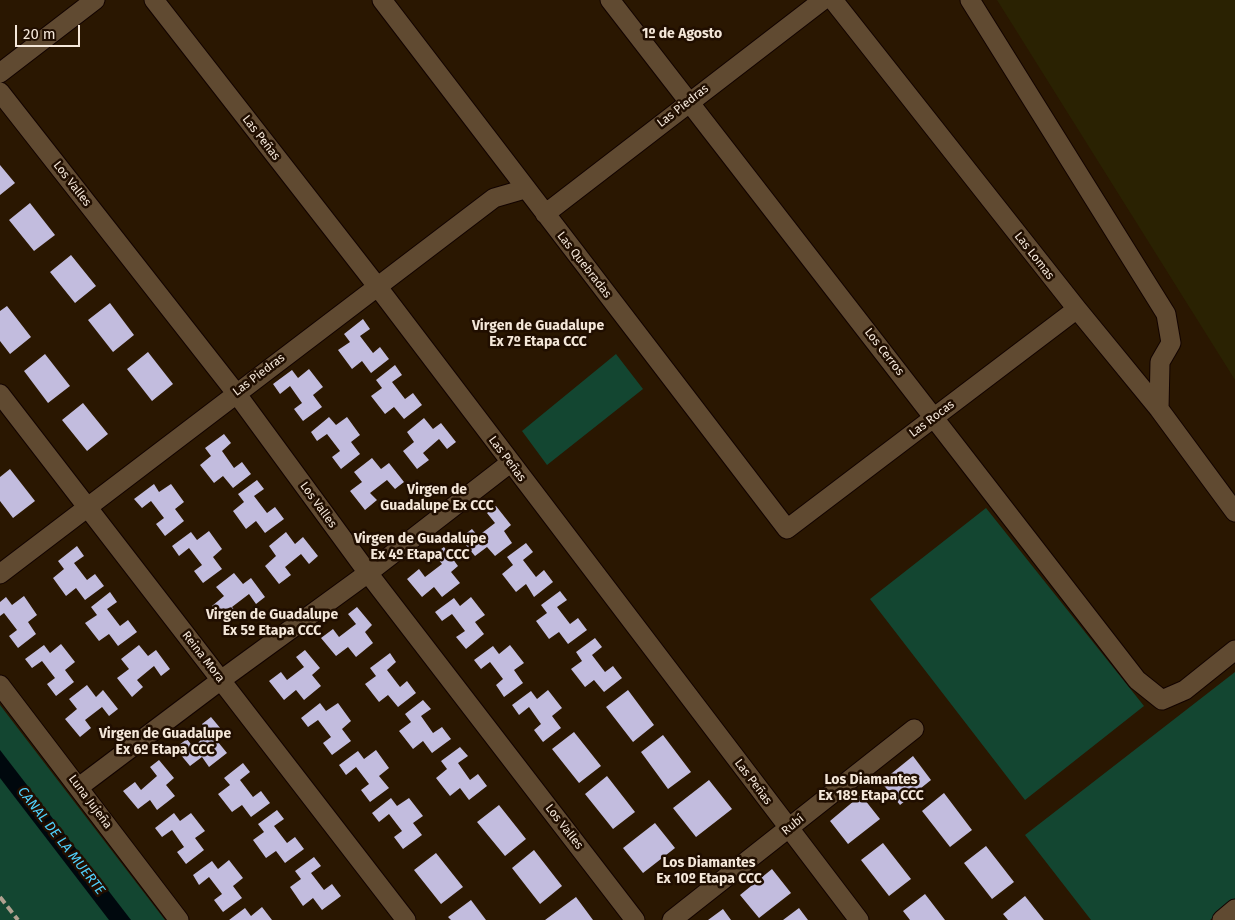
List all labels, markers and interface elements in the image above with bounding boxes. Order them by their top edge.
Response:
scale bar [18,15,82,47]
text: 20 m [23,25,56,43]
district label: 1º de Agosto [642,26,722,42]
street label: Las Piedras [654,81,712,131]
street label: Las Peñas [239,113,283,163]
street label: Los Valles [50,159,94,209]
street label: Las Quebradas [554,229,614,301]
street label: Las Lomas [1011,229,1057,283]
district label: Virgen de Guadalupe Ex 7º Etapa CCC [472,318,604,351]
street label: Los Cerros [861,326,907,378]
street label: Las Piedras [230,351,288,399]
street label: Las Rocas [907,397,957,441]
street label: Las Peñas [485,433,529,485]
street label: Los Valles [297,479,339,531]
district label: Virgen de Guadalupe Ex CCC [380,482,494,514]
district label: Virgen de Guadalupe Ex 4º Etapa CCC [354,531,486,564]
district label: Virgen de Guadalupe Ex 5º Etapa CCC [206,607,338,640]
street label: Reina Mora [179,629,227,685]
district label: Virgen de Guadalupe Ex 6º Etapa CCC [99,726,231,759]
street label: Las Peñas [731,756,775,808]
street label: Luna Jujeña [65,772,115,832]
district label: Los Diamantes Ex 18º Etapa CCC [818,772,924,804]
water label: CANAL DE LA MUERTE [14,784,108,898]
street label: Los Valles [542,802,586,852]
street label: Rubí [779,812,807,838]
district label: Los Diamantes Ex 10º Etapa CCC [656,855,762,888]

